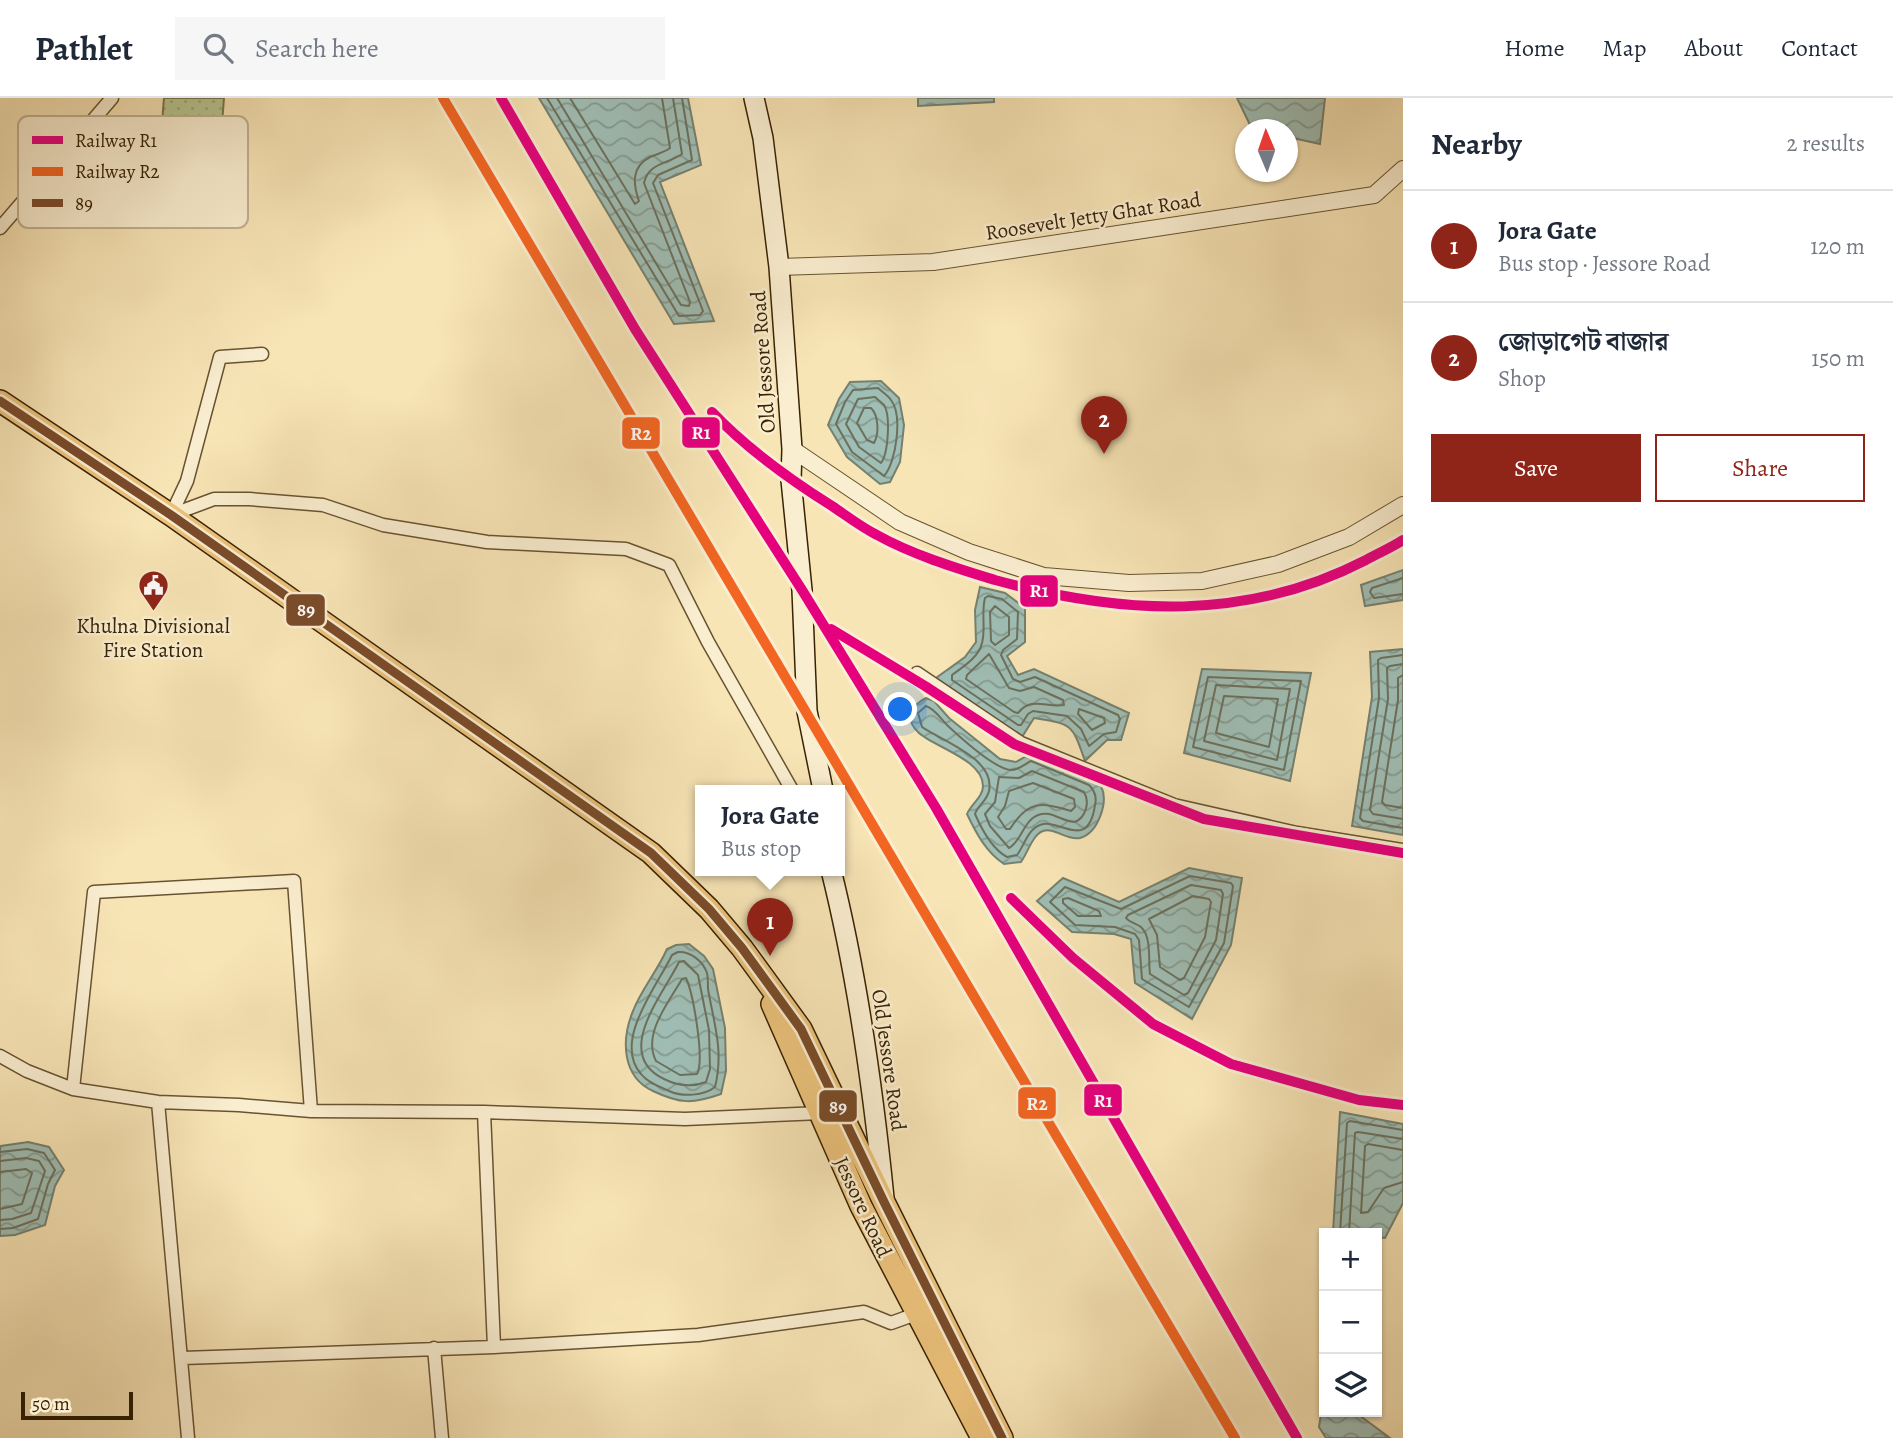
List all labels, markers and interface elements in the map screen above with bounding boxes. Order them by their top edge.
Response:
search box [175,17,665,80]
text: Pathlet [35,26,133,71]
icon: search [199,29,237,67]
text: Search here [255,31,379,66]
text: Home [1504,32,1565,64]
text: Map [1603,32,1647,64]
text: About [1685,32,1743,64]
text: Contact [1781,32,1858,64]
legend [18,116,248,228]
north arrow [1235,119,1298,182]
text: Nearby [1431,124,1522,164]
text: Railway R1 [75,128,158,154]
text: 2 results [1787,128,1865,159]
text: Railway R2 [75,159,160,185]
street label: Roosevelt Jetty Ghat Road [983,185,1204,247]
text: 89 [75,191,93,217]
text: Jora Gate [1498,213,1597,248]
text: 1 [1450,231,1458,262]
text: 120 m [1810,231,1865,262]
text: Bus stop · Jessore Road [1498,248,1710,279]
street label: Old Jessore Road [744,289,782,434]
text: জোড়াগেট বাজার [1498,324,1669,359]
text: 2 [1448,343,1460,374]
text: 150 m [1811,343,1865,374]
text: Shop [1498,363,1546,394]
pin: 2 [1081,396,1127,454]
line badge: R2 [621,416,661,450]
line badge: R1 [681,416,721,449]
text: R1 [692,420,711,446]
text: R2 [630,421,652,447]
button: Save [1431,434,1641,502]
button: Share [1655,434,1865,502]
public building icon: Khulna Divisional Fire Station [136,569,170,613]
line badge: R1 [1019,574,1059,608]
text: R1 [1030,578,1049,604]
line badge: 89 [285,593,326,627]
text: 89 [297,597,315,623]
place label: Khulna Divisional Fire Station [76,612,230,664]
your location [883,692,917,726]
popup [695,785,845,876]
text: Jora Gate [721,798,819,833]
text: Bus stop [721,833,801,864]
pin: 1 [747,898,793,956]
street label: Old Jessore Road [865,987,913,1133]
line badge: R1 [1083,1083,1123,1117]
line badge: R2 [1017,1086,1057,1120]
text: R1 [1094,1088,1113,1114]
line badge: 89 [818,1089,858,1123]
text: R2 [1026,1091,1048,1117]
text: 89 [829,1094,847,1120]
street label: Jessore Road [828,1152,899,1262]
map controls [1319,1228,1382,1417]
button: + [1319,1228,1382,1291]
button: − [1319,1291,1382,1354]
button: layers [1319,1354,1382,1417]
scale bar [21,1389,133,1421]
text: 50 m [32,1391,70,1417]

